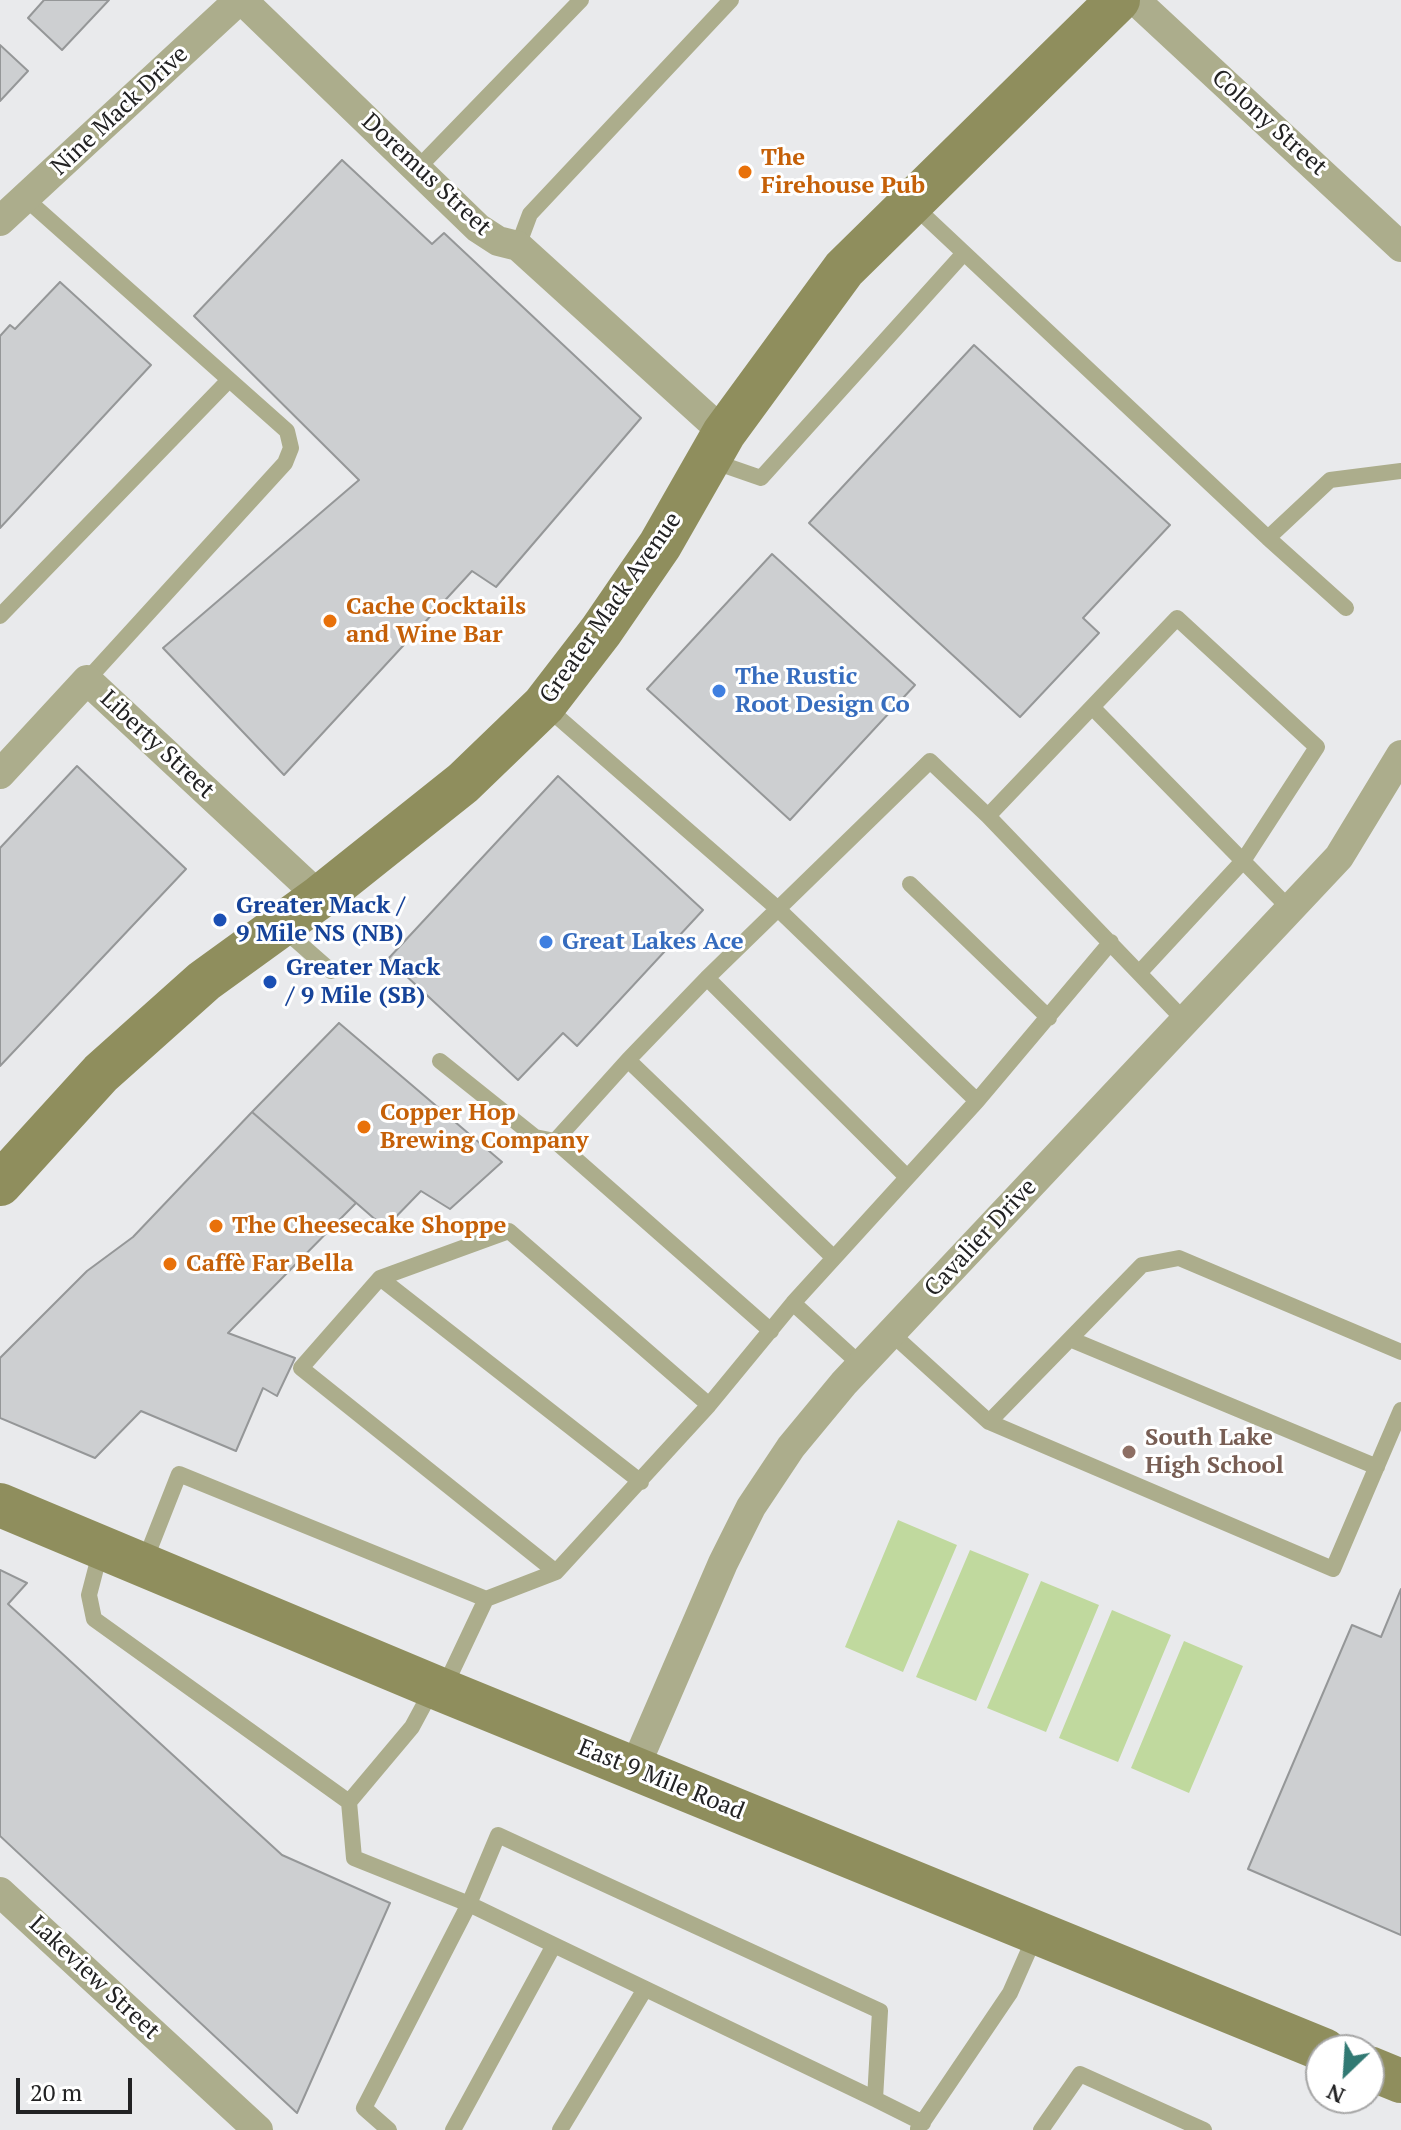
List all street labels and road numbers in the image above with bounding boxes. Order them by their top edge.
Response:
street label: Nine Mack Drive [46,40,194,182]
street label: Colony Street [1206,64,1332,182]
street label: Doremus Street [355,108,497,242]
street label: Greater Mack Avenue [534,507,688,709]
street label: Liberty Street [94,685,220,805]
street label: Cavalier Drive [919,1173,1043,1303]
street label: East 9 Mile Road [574,1734,748,1826]
street label: Lakeview Street [23,1910,165,2046]

